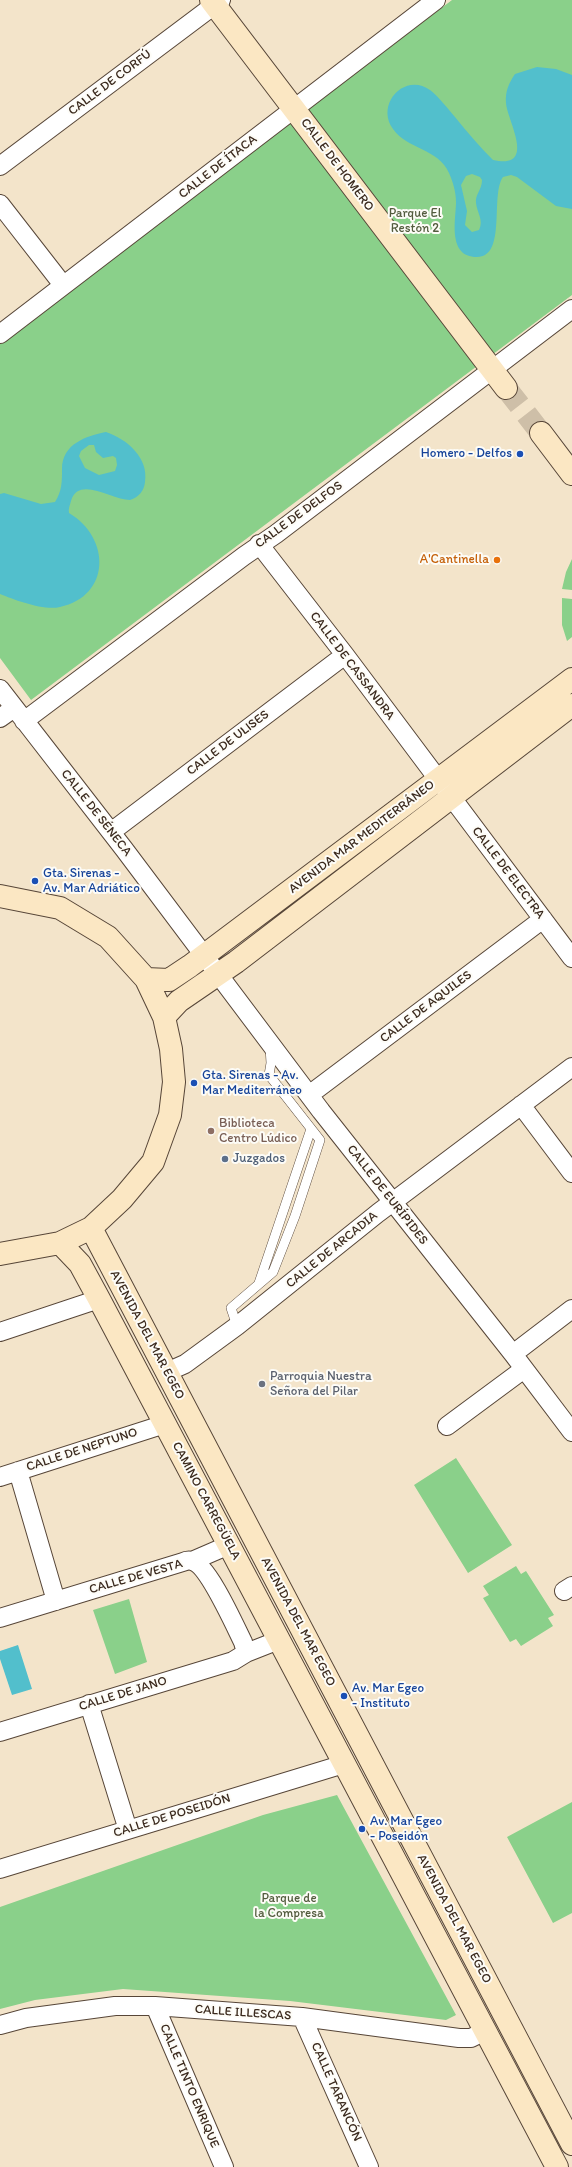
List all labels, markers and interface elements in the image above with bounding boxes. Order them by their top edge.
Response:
street label: CALLE DE CORFÚ [65,47,155,119]
street label: CALLE DE HOMERO [297,115,377,215]
street label: CALLE DE ÍTACA [176,132,260,202]
park label: Parque El Restón 2 [389,206,441,237]
place label: Homero - Delfos [421,446,512,462]
marker: Homero - Delfos [515,449,525,459]
street label: CALLE DE DELFOS [252,478,346,552]
place label: A'Cantinella [420,552,489,568]
marker: A'Cantinella [492,555,502,565]
street label: CALLE DE CASSANDRA [306,609,398,723]
street label: CALLE DE ULISES [184,707,272,779]
street label: CALLE DE SÉNECA [57,766,135,860]
street label: AVENIDA MAR MEDITERRÁNEO [286,777,438,897]
street label: CALLE DE ELECTRA [468,824,548,922]
place label: Gta. Sirenas - Av. Mar Adriático [43,866,140,897]
marker: Gta. Sirenas - Av. Mar Adriático [30,876,40,886]
street label: CALLE DE AQUILES [377,967,475,1047]
place label: Gta. Sirenas - Av. Mar Mediterráneo [202,1068,302,1099]
marker: Gta. Sirenas - Av. Mar Mediterráneo [189,1078,199,1088]
place label: Biblioteca Centro Lúdico [219,1116,297,1147]
marker: Biblioteca Centro Lúdico [206,1126,216,1136]
street label: CALLE DE EURÍPIDES [343,1142,431,1248]
place label: Juzgados [233,1151,285,1167]
marker: Juzgados [220,1154,230,1164]
street label: CALLE DE ARCADIA [283,1208,381,1292]
street label: AVENIDA DEL MAR EGEO [106,1268,188,1402]
place label: Parroquia Nuestra Señora del Pilar [270,1369,372,1400]
marker: Parroquia Nuestra Señora del Pilar [257,1379,267,1389]
street label: CALLE DE NEPTUNO [24,1425,140,1475]
street label: CAMINO CARREGÜELA [168,1439,244,1563]
street label: AVENIDA DEL MAR EGEO [257,1555,339,1689]
street label: CALLE DE VESTA [87,1556,185,1598]
street label: CALLE DE JANO [77,1673,169,1715]
place label: Av. Mar Egeo - Instituto [352,1681,424,1712]
marker: Av. Mar Egeo - Instituto [339,1691,349,1701]
street label: CALLE DE POSEIDÓN [111,1791,233,1841]
place label: Av. Mar Egeo - Poseidón [370,1814,442,1845]
marker: Av. Mar Egeo - Poseidón [357,1824,367,1834]
street label: AVENIDA DEL MAR EGEO [413,1852,495,1986]
park label: Parque de la Compresa [254,1891,324,1922]
street label: CALLE ILLESCAS [194,2002,292,2024]
street label: CALLE TINTO ENRIQUE [156,2022,222,2150]
street label: CALLE TARANCÓN [307,2040,365,2144]

